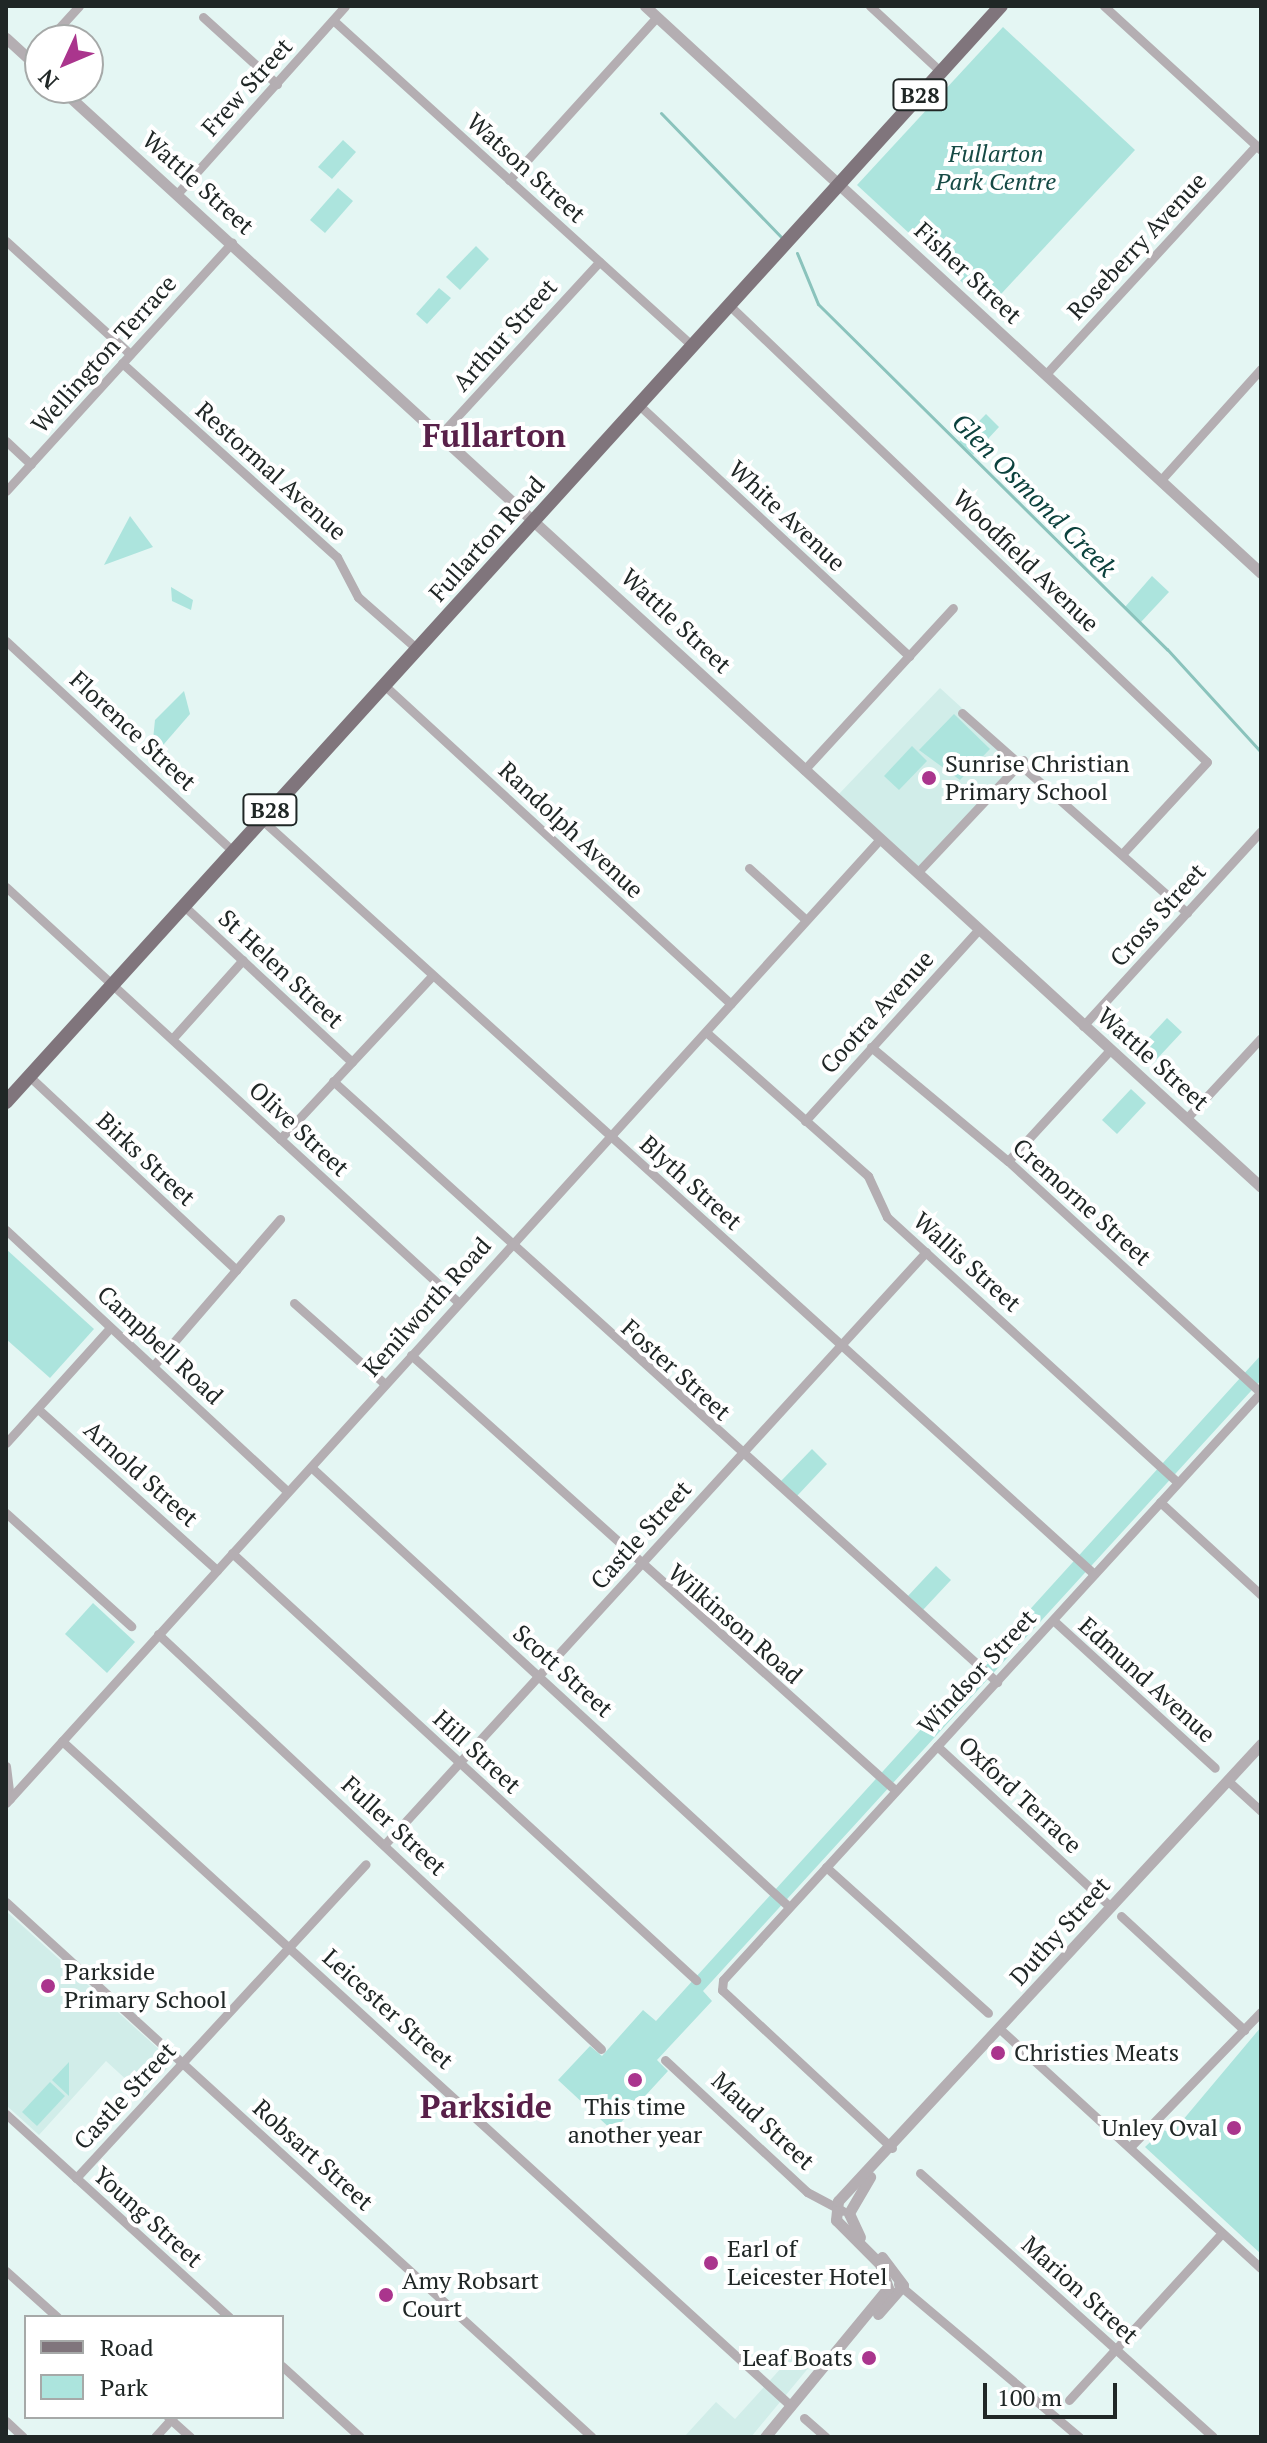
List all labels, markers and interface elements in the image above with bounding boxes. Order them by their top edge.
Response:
north arrow [24,24,104,104]
street label: Frew Street [196,32,298,142]
text: N [32,64,64,96]
road number: B28 [892,77,948,113]
street label: Watson Street [461,107,591,229]
street label: Wattle Street [136,125,260,241]
park label: Fullarton Park Centre [936,140,1056,196]
street label: Roseberry Avenue [1061,166,1213,326]
street label: Fisher Street [908,216,1028,330]
street label: Wellington Terrace [26,269,182,439]
street label: Arthur Street [447,273,563,397]
street label: Restormal Avenue [190,396,352,546]
water label: Glen Osmond Creek [946,407,1122,583]
district label: Fullarton [422,416,566,454]
street label: White Avenue [723,455,851,577]
street label: Fullarton Road [423,470,551,608]
street label: Woodfield Avenue [947,484,1105,638]
street label: Wattle Street [615,563,737,679]
street label: Florence Street [64,665,202,797]
place label: Sunrise Christian Primary School [945,750,1130,806]
street label: Randolph Avenue [493,756,649,904]
marker: Sunrise Christian Primary School [920,769,938,787]
road number: B28 [242,792,298,828]
street label: Cross Street [1104,858,1212,972]
street label: St Helen Street [212,904,350,1034]
street label: Cootra Avenue [814,944,940,1080]
street label: Wattle Street [1091,1001,1215,1117]
street label: Olive Street [243,1076,355,1182]
street label: Birks Street [91,1106,201,1212]
street label: Blyth Street [634,1130,748,1236]
street label: Cremorne Street [1007,1132,1157,1272]
street label: Wallis Street [907,1206,1027,1318]
street label: Kenilworth Road [357,1232,497,1382]
street label: Campbell Road [91,1280,229,1410]
street label: Foster Street [616,1314,736,1426]
street label: Arnold Street [78,1415,204,1533]
street label: Castle Street [585,1475,697,1595]
street label: Wilkinson Road [662,1558,808,1690]
street label: Windsor Street [912,1604,1042,1740]
street label: Edmund Avenue [1073,1611,1221,1749]
street label: Scott Street [507,1619,619,1723]
street label: Hill Street [427,1704,527,1800]
street label: Oxford Terrace [952,1731,1088,1859]
street label: Fuller Street [336,1770,452,1882]
street label: Duthy Street [1004,1871,1116,1991]
street label: Leicester Street [317,1943,459,2075]
place label: Parkside Primary School [64,1958,227,2014]
marker: Parkside Primary School [39,1977,57,1995]
street label: Castle Street [68,2036,182,2156]
place label: Christies Meats [1014,2039,1179,2067]
marker: Christies Meats [989,2044,1007,2062]
street label: Maud Street [706,2066,820,2176]
marker: This time another year [626,2071,644,2089]
district label: Parkside [420,2087,552,2125]
place label: This time another year [568,2093,702,2149]
street label: Robsart Street [247,2094,379,2216]
place label: Unley Oval [1102,2114,1218,2142]
marker: Unley Oval [1225,2119,1243,2137]
street label: Young Street [87,2160,209,2274]
street label: Marion Street [1016,2230,1144,2350]
place label: Earl of Leicester Hotel [727,2235,887,2291]
marker: Earl of Leicester Hotel [702,2254,720,2272]
place label: Amy Robsart Court [402,2267,539,2323]
marker: Amy Robsart Court [377,2286,395,2304]
legend [24,2315,284,2419]
text: Road [100,2331,154,2363]
place label: Leaf Boats [742,2344,853,2372]
marker: Leaf Boats [860,2349,878,2367]
scale bar [987,2367,1121,2417]
text: Park [100,2371,148,2403]
text: 100 m [997,2381,1062,2413]

